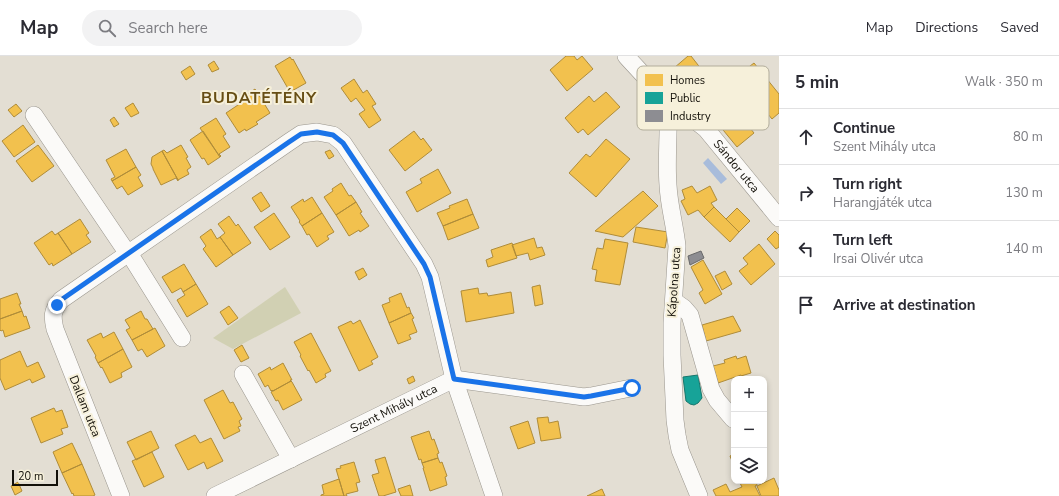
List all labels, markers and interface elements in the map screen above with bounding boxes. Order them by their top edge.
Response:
search box [82,10,362,46]
text: Map [20,15,58,41]
icon: search [96,17,118,39]
text: Search here [128,18,208,38]
text: Map [866,18,893,37]
text: Directions [915,18,978,37]
text: Saved [1000,18,1039,37]
legend [637,66,769,130]
text: 5 min [795,71,839,94]
text: Homes [670,73,705,88]
text: Walk · 350 m [965,73,1043,91]
district label: BUDATÉTÉNY [201,87,317,109]
text: Public [670,91,700,106]
text: Industry [670,109,711,124]
text: Continue [833,118,895,138]
icon: ahead [795,126,817,148]
text: 80 m [1013,128,1043,146]
street label: Sándor utca [710,136,763,196]
text: Szent Mihály utca [833,138,936,156]
text: Turn right [833,174,902,194]
icon: right [795,182,817,204]
text: 130 m [1005,184,1043,202]
text: Harangjáték utca [833,194,932,212]
text: Turn left [833,230,892,250]
icon: left [795,238,817,260]
text: 140 m [1005,240,1043,258]
street label: Kápolna utca [664,246,684,318]
text: Irsai Olivér utca [833,250,923,268]
icon: arrive [795,294,817,316]
text: Arrive at destination [833,295,976,315]
route end [48,296,66,314]
street label: Dallam utca [65,373,105,439]
map controls [731,376,767,484]
button: + [731,376,767,412]
route start [623,379,641,397]
street label: Szent Mihály utca [348,380,440,437]
button: − [731,412,767,448]
button: layers [731,448,767,484]
scale bar [12,468,58,487]
text: 20 m [18,469,43,484]

